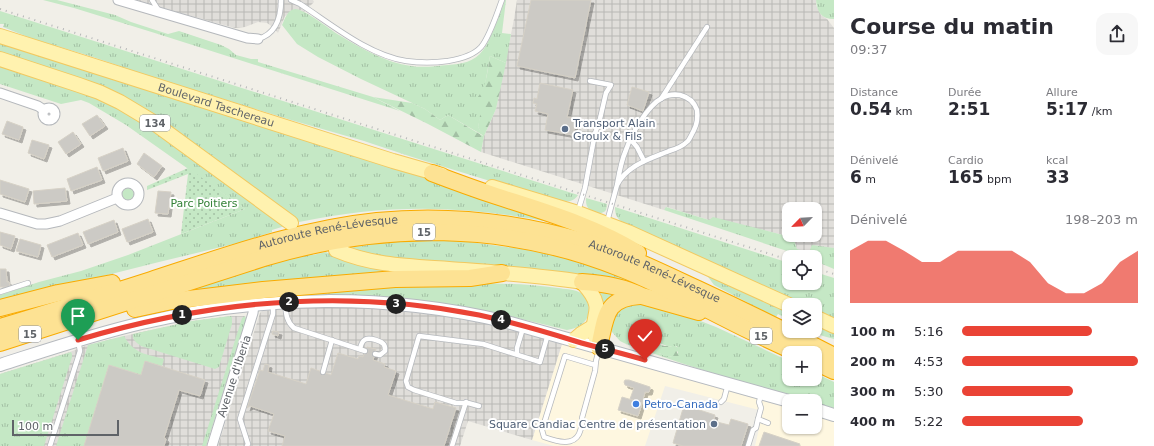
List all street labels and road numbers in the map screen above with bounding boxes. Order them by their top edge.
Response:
street label: Boulevard Taschereau [156,81,276,130]
road number: 134 [140,115,170,131]
street label: Autoroute René-Lévesque [257,213,399,252]
road number: 15 [413,224,435,240]
street label: Autoroute René-Lévesque [587,237,723,306]
road number: 15 [19,326,41,342]
road number: 15 [750,328,772,344]
street label: Avenue d'Iberia [215,333,254,419]

